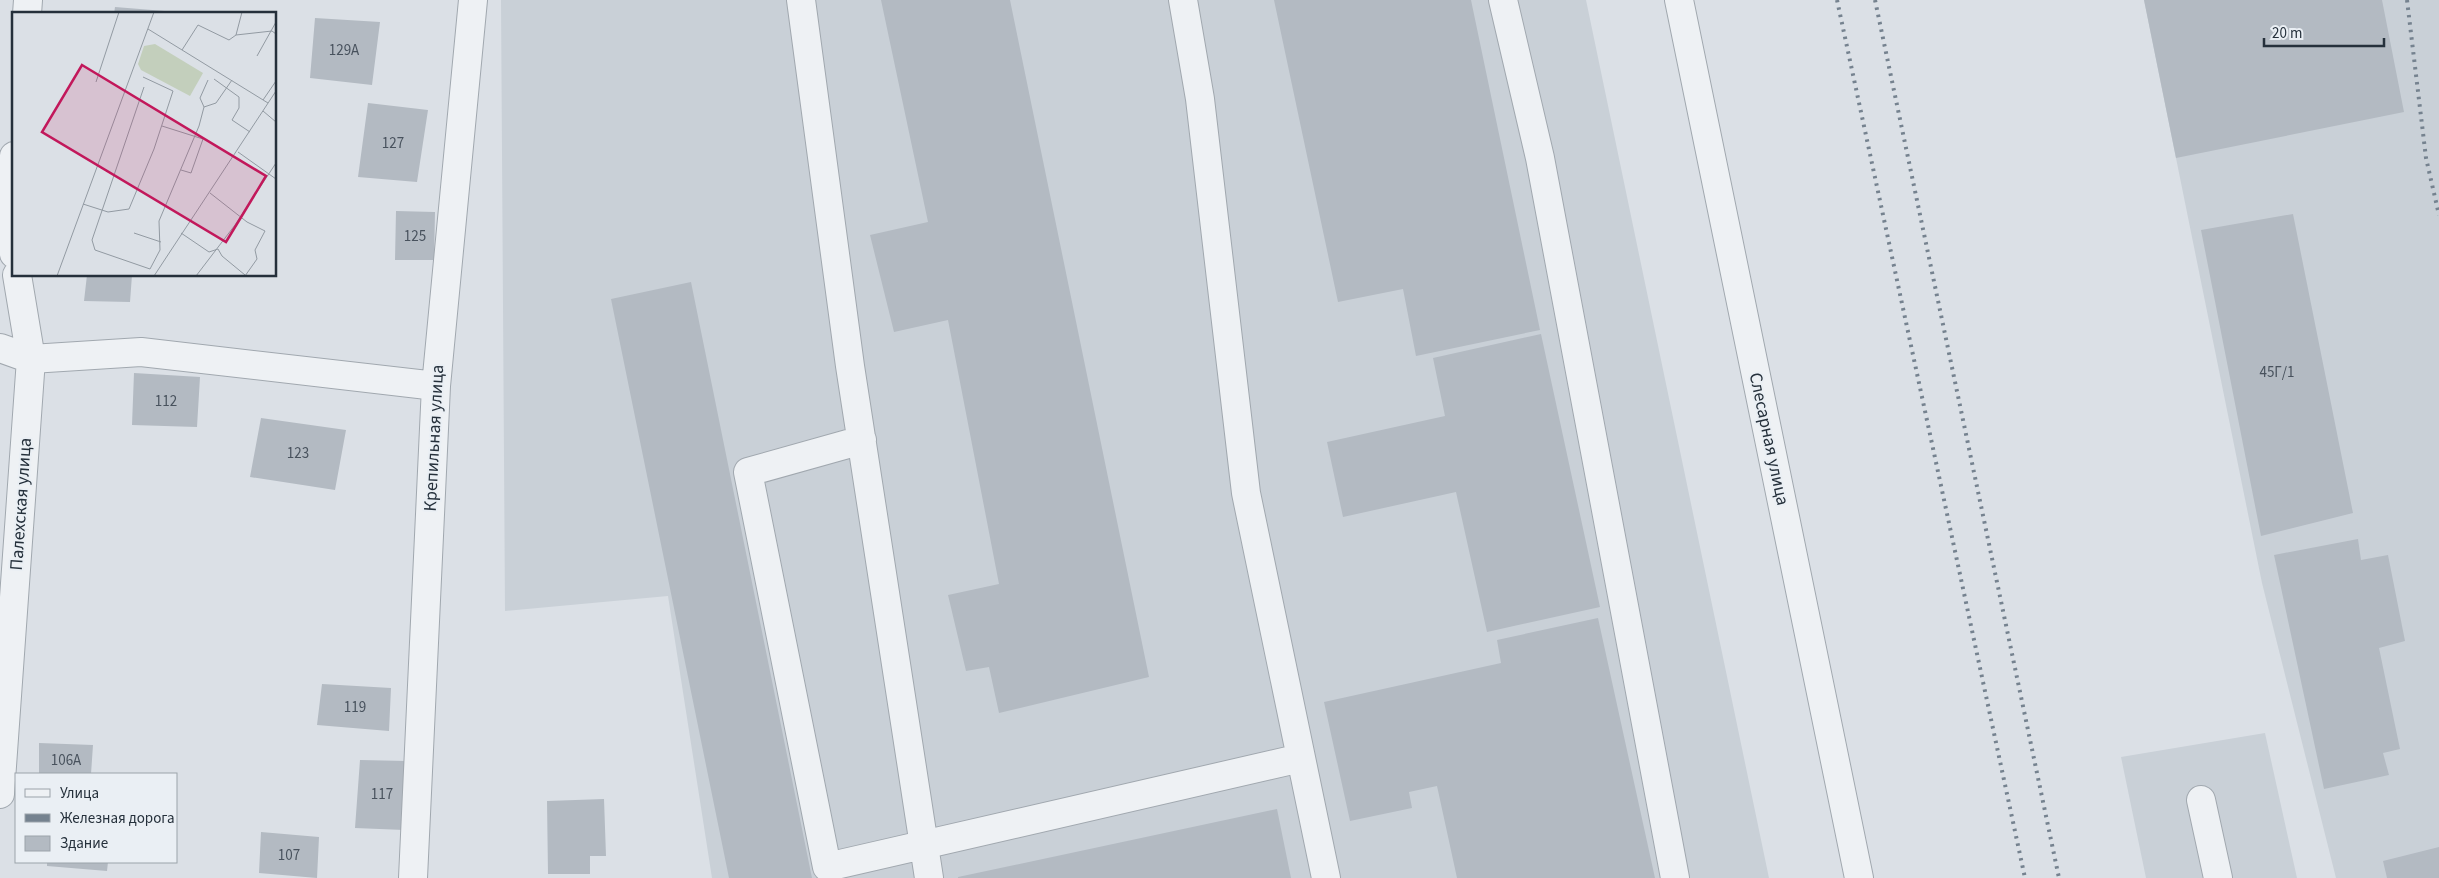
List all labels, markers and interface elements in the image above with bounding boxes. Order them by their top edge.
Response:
inset map [12,12,276,276]
scale bar [2264,15,2384,47]
text: 20 m [2272,23,2302,44]
house number: 129А [329,40,360,61]
house number: 127 [382,133,404,154]
house number: 125 [404,226,426,247]
house number: 45Г/1 [2259,362,2295,383]
street label: Крепильная улица [418,364,450,512]
street label: Слесарная улица [1743,370,1795,508]
house number: 112 [155,391,177,412]
street label: Палехская улица [4,437,38,571]
house number: 123 [287,443,309,464]
house number: 119 [344,697,366,718]
house number: 106А [51,750,82,771]
legend [15,773,178,863]
text: Улица [60,783,99,804]
house number: 117 [371,784,393,805]
text: Железная дорога [60,808,175,829]
text: Здание [60,833,108,854]
house number: 107 [278,845,300,866]

